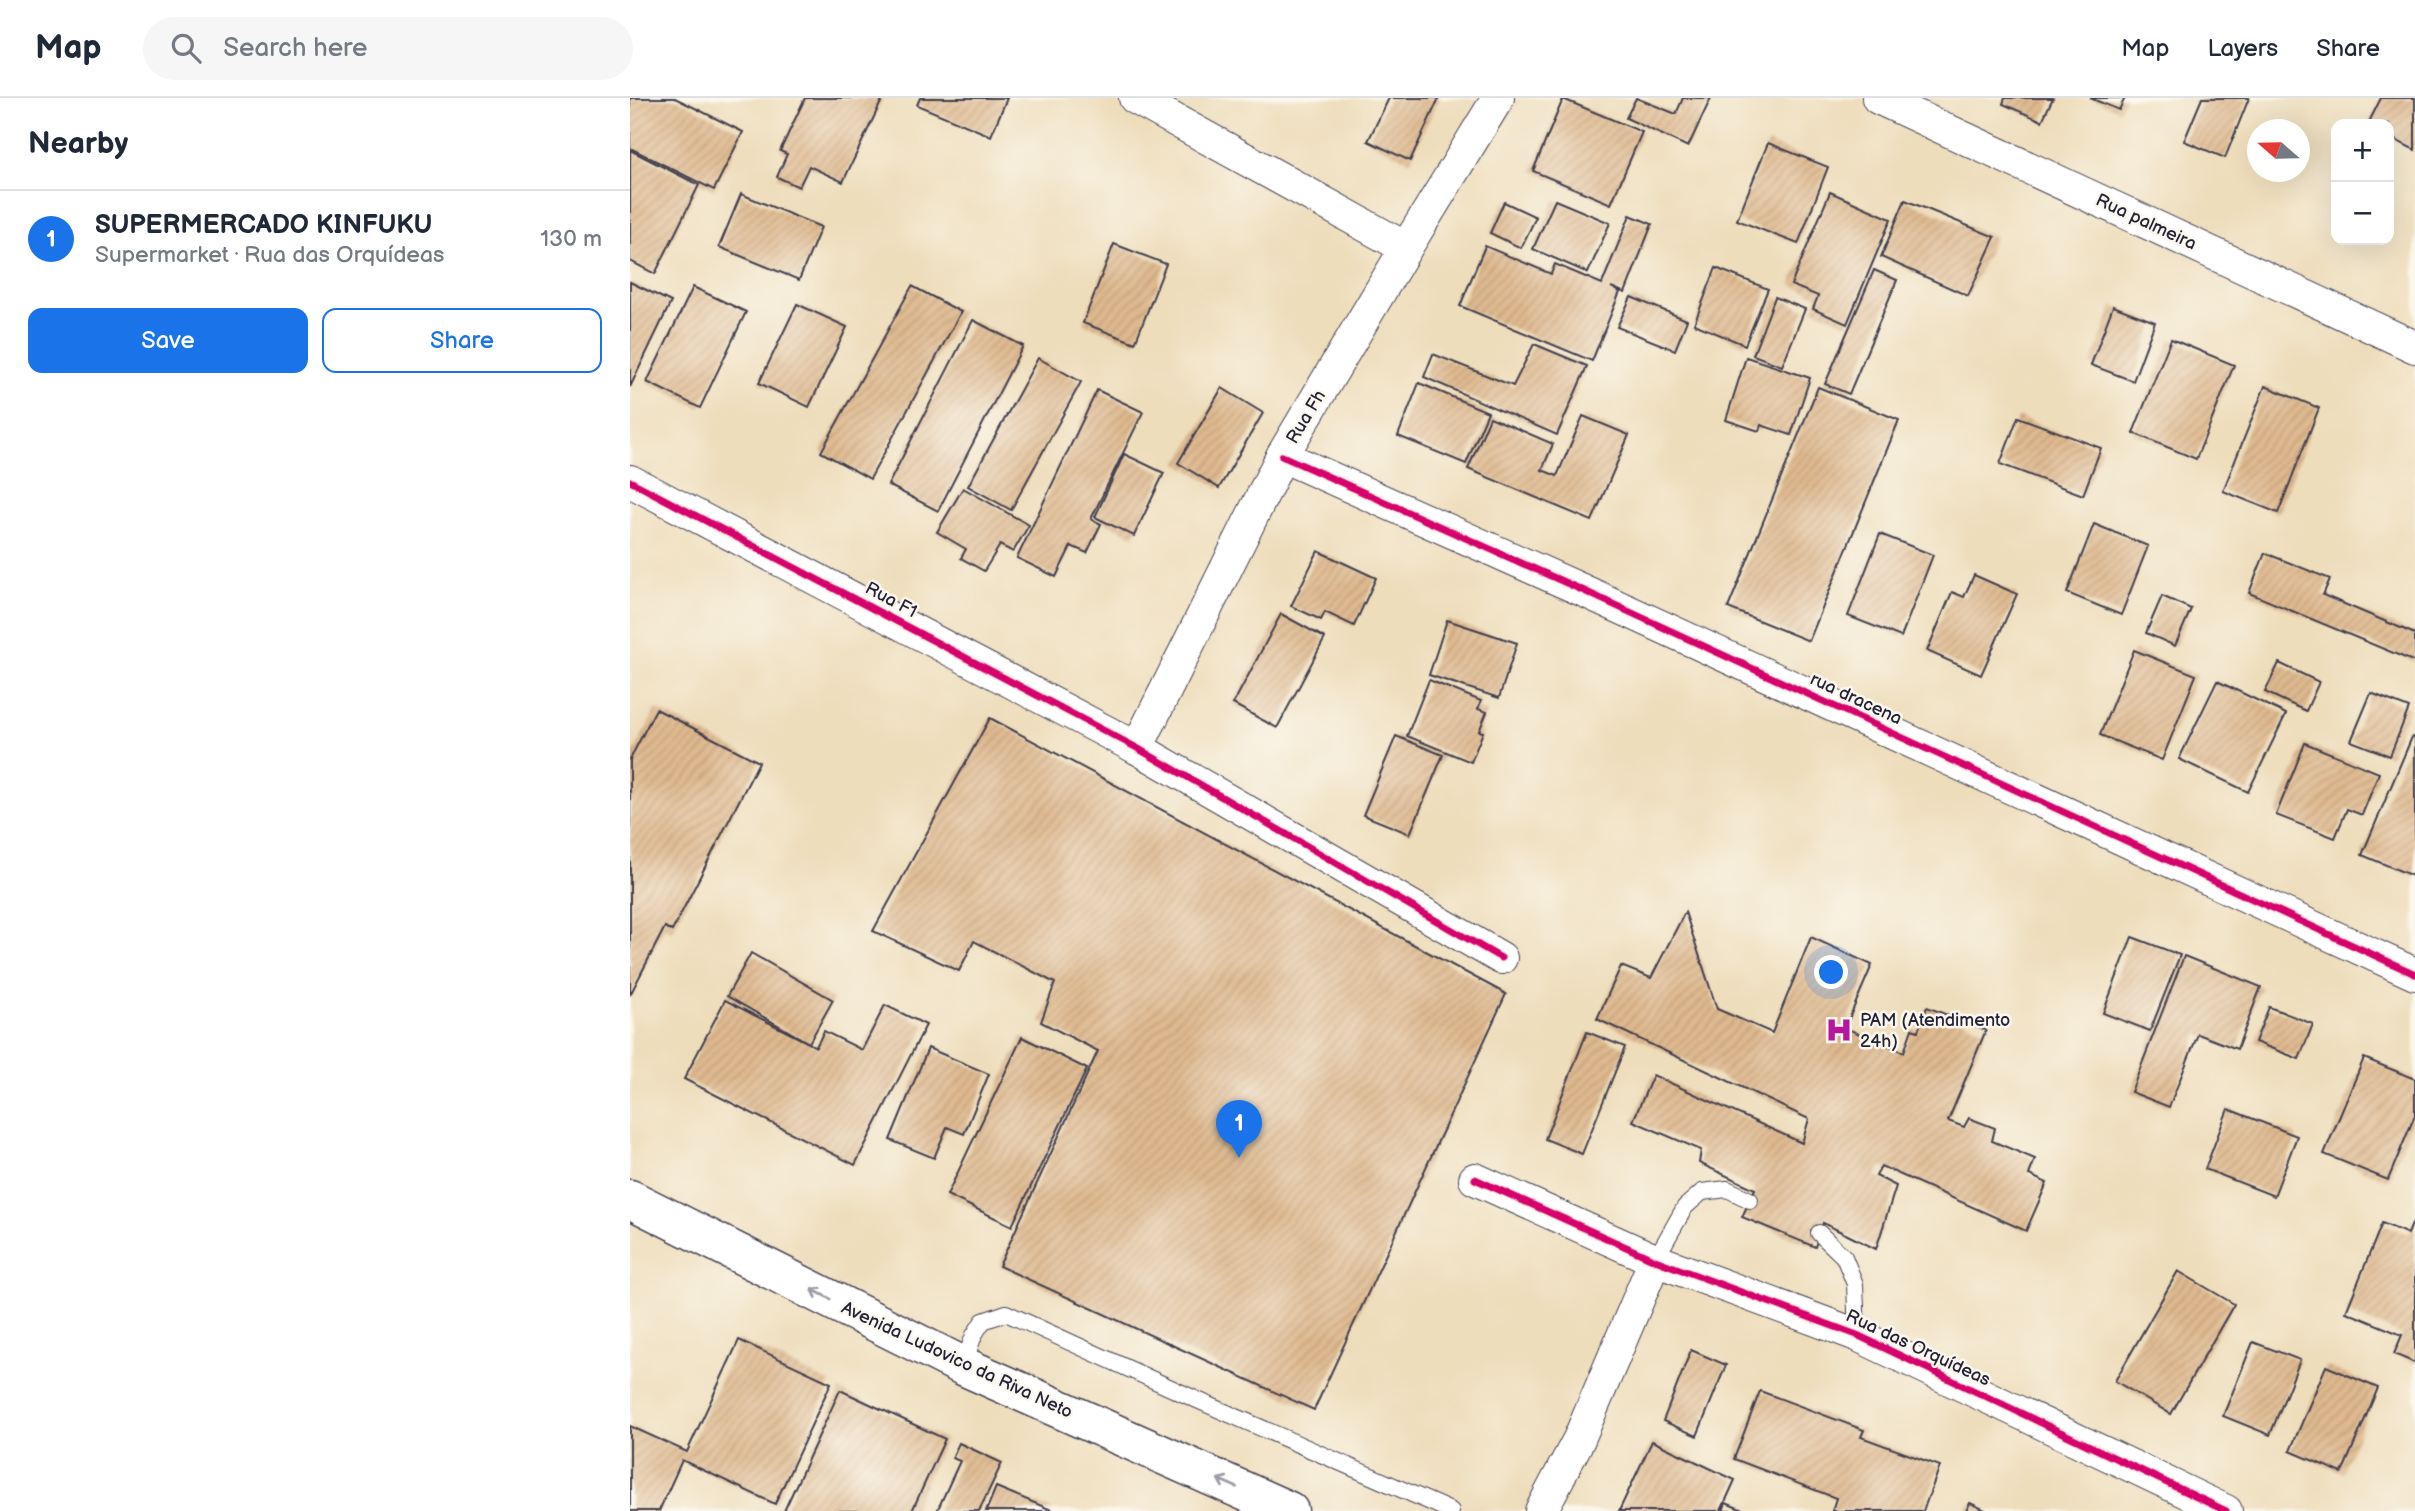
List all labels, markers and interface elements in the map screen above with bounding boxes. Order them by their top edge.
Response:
search box [143,17,633,80]
text: Map [35,28,101,68]
icon: search [167,29,205,67]
text: Search here [223,33,367,64]
text: Map [2121,34,2169,63]
text: Layers [2207,34,2278,63]
text: Share [2316,34,2380,63]
north arrow [2247,119,2310,182]
map controls [2331,119,2394,245]
button: + [2331,119,2394,182]
text: Nearby [28,126,128,162]
button: − [2331,182,2394,245]
street label: Rua palmeira [2092,190,2200,254]
text: SUPERMERCADO KINFUKU [95,210,432,241]
text: 1 [46,225,56,253]
text: 130 m [540,225,602,253]
text: Supermarket · Rua das Orquídeas [95,241,444,269]
button: Save [28,308,308,373]
button: Share [322,308,602,373]
street label: Rua Fh [1282,386,1330,448]
street label: Rua F1 [862,578,920,622]
street label: rua dracena [1807,669,1905,729]
your location [1814,955,1848,989]
place label: PAM (Atendimento 24h) [1860,1010,2010,1052]
hospital icon: PAM (Atendimento 24h) [1824,1015,1854,1045]
pin: 1 [1216,1100,1262,1158]
one-way arrow [811,1287,832,1301]
street label: Avenida Ludovico da Riva Neto [838,1297,1076,1423]
street label: Rua das Orquídeas [1842,1305,1994,1391]
one-way arrow [1217,1476,1238,1489]

